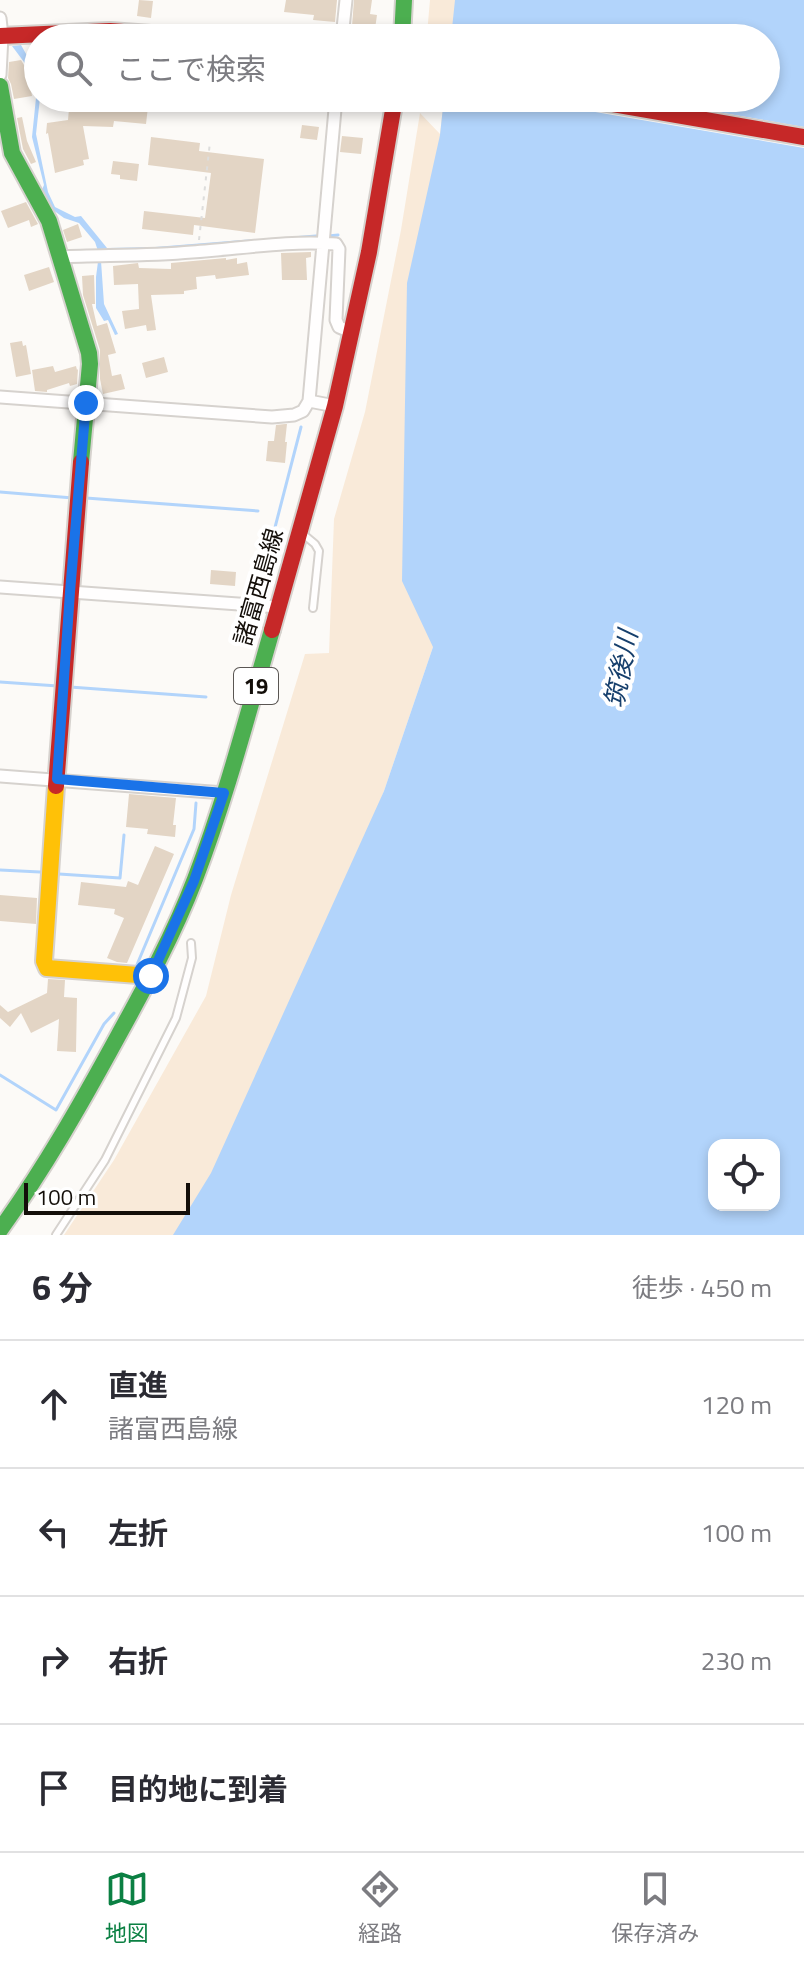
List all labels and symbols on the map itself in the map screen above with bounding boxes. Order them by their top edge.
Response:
route end [68,385,104,421]
street label: 諸富西島線 [224,524,292,649]
water label: 筑後川 [594,624,648,711]
road number: 19 [234,668,278,704]
route start [133,958,169,994]
scale bar [24,1179,190,1215]

